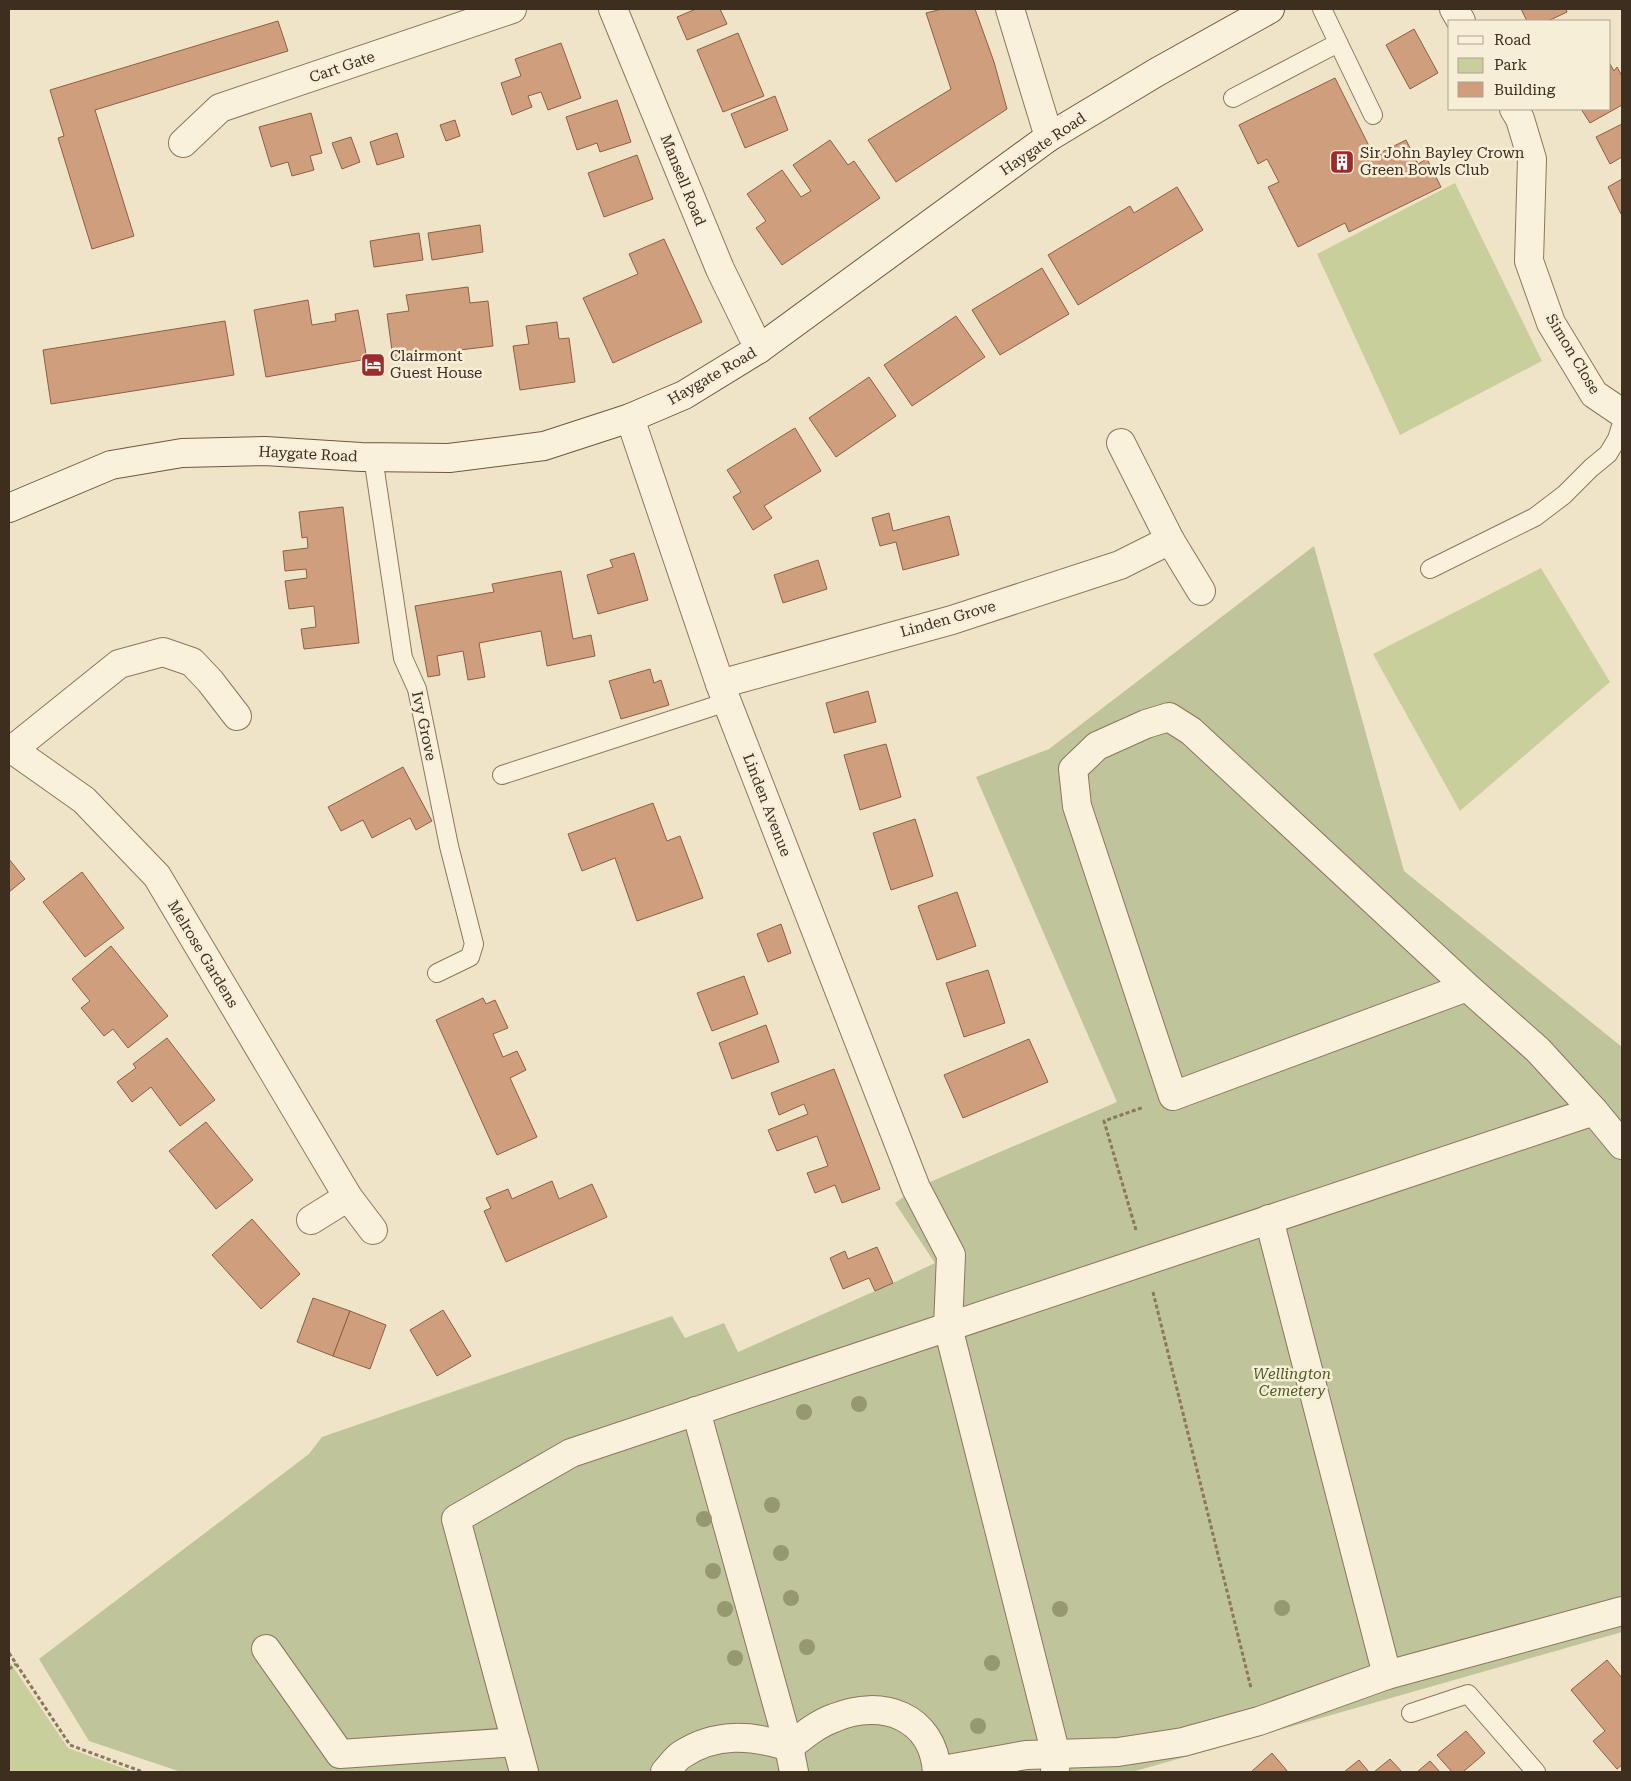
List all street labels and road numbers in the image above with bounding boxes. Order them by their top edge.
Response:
street label: Cart Gate [307,47,377,87]
street label: Haygate Road [997,109,1090,179]
street label: Mansell Road [656,132,710,229]
street label: Simon Close [1542,311,1604,397]
street label: Haygate Road [664,343,760,409]
street label: Haygate Road [258,442,358,466]
street label: Linden Grove [898,597,998,641]
street label: Ivy Grove [408,690,440,762]
street label: Linden Avenue [739,751,795,859]
street label: Melrose Gardens [164,897,242,1011]

